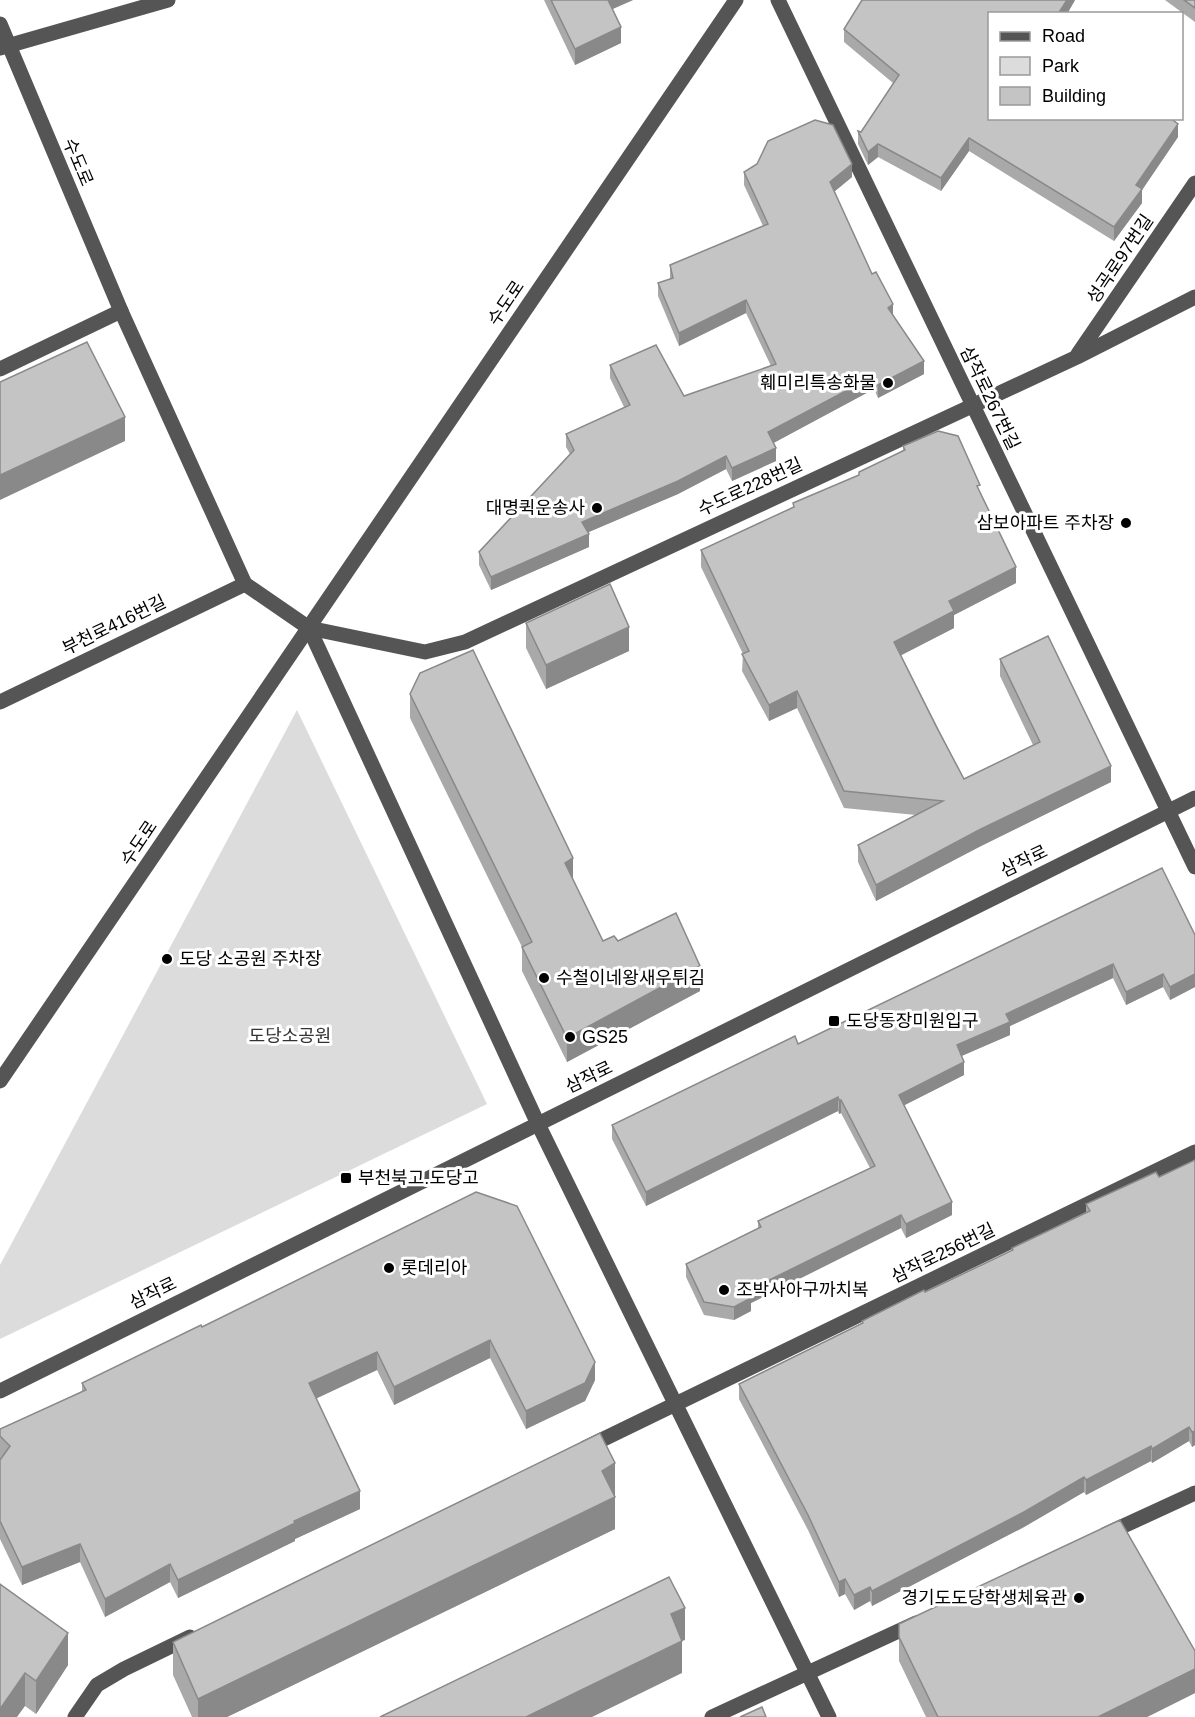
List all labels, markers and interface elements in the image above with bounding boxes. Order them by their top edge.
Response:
legend [988,12,1183,120]
text: Road [1042,26,1085,46]
text: Park [1042,56,1080,76]
text: Building [1042,86,1106,106]
street label: 수도로 [59,135,97,189]
street label: 성곡로97번길 [1083,211,1157,307]
street label: 수도로 [484,277,528,329]
street label: 삼작로267번길 [956,343,1024,453]
place label: 훼미리특송화물 [760,373,876,393]
marker: 훼미리특송화물 [881,376,895,390]
street label: 수도로228번길 [695,454,805,520]
place label: 대명퀵운송사 [486,498,585,518]
marker: 대명퀵운송사 [590,501,604,515]
place label: 삼보아파트 주차장 [977,513,1114,533]
marker: 삼보아파트 주차장 [1119,516,1133,530]
street label: 부천로416번길 [59,591,169,659]
street label: 수도로 [117,817,161,869]
street label: 삼작로 [997,841,1051,881]
place label: 도당 소공원 주차장 [179,949,321,969]
marker: 도당 소공원 주차장 [160,952,174,966]
place label: 수철이네왕새우튀김 [556,968,705,988]
marker: 수철이네왕새우튀김 [537,971,551,985]
place label: 도당동장미원입구 [846,1011,978,1031]
marker: 도당동장미원입구 [827,1014,841,1028]
park label: 도당소공원 [249,1026,331,1046]
place label: GS25 [582,1027,628,1047]
marker: GS25 [563,1030,577,1044]
street label: 삼작로 [562,1057,616,1097]
place label: 부천북고.도당고 [358,1168,479,1188]
marker: 부천북고.도당고 [339,1171,353,1185]
street label: 삼작로256번길 [888,1219,998,1287]
place label: 롯데리아 [401,1258,468,1278]
marker: 롯데리아 [382,1261,396,1275]
street label: 삼작로 [126,1273,180,1313]
place label: 조박사아구까치복 [736,1280,868,1300]
marker: 조박사아구까치복 [717,1283,731,1297]
place label: 경기도도당학생체육관 [901,1588,1067,1608]
marker: 경기도도당학생체육관 [1072,1591,1086,1605]

